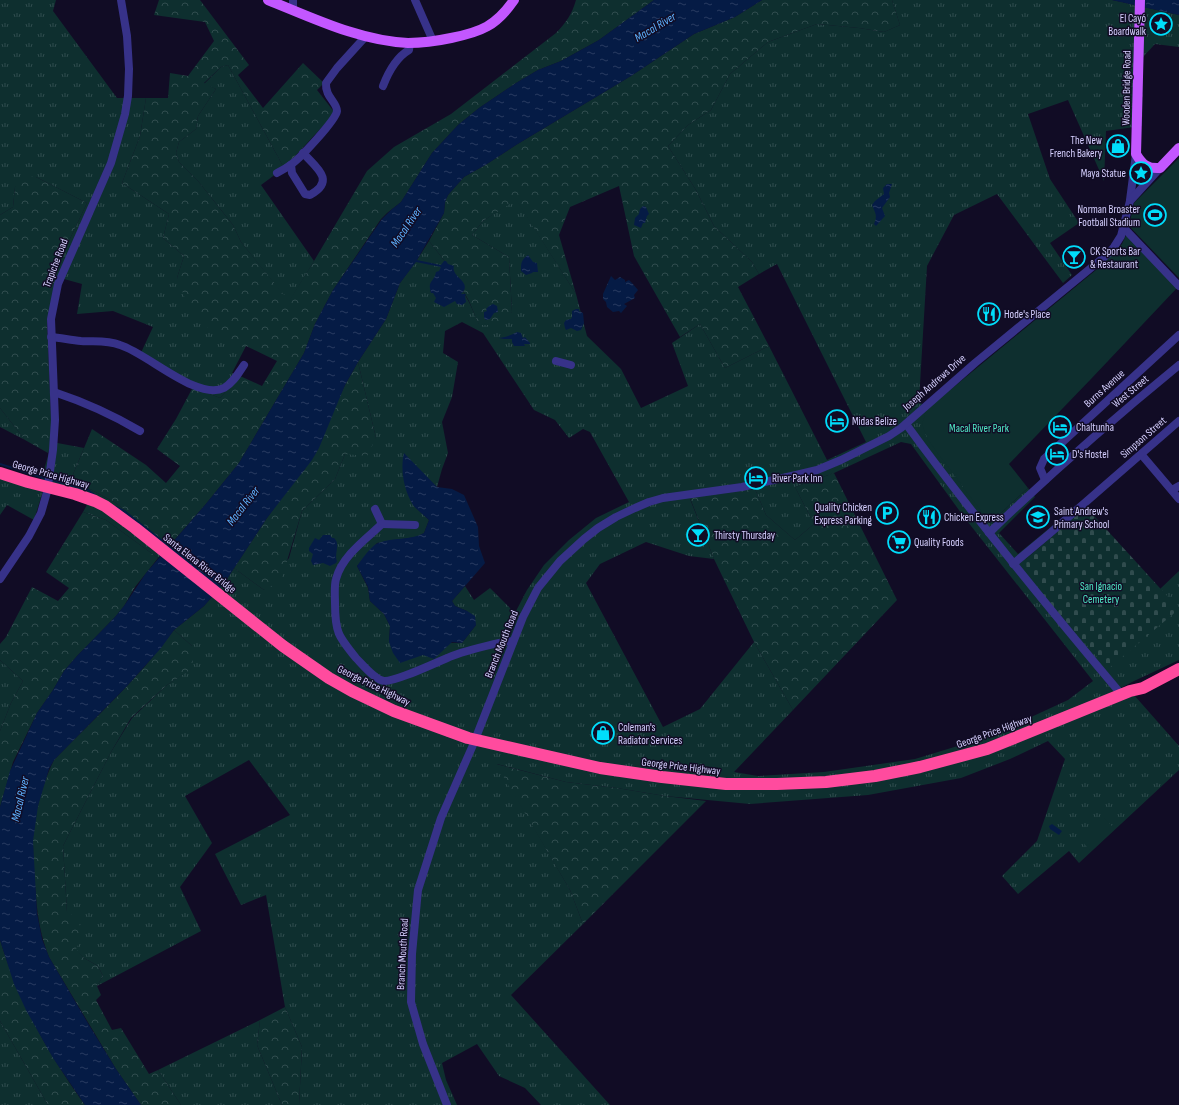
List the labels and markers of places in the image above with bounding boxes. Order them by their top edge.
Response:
place icon: El Cayó Boardwalk [1148,11,1174,37]
place label: El Cayó Boardwalk [1108,12,1147,38]
shop icon: The New French Bakery [1105,133,1131,159]
place label: The New French Bakery [1050,134,1103,160]
place icon: Maya Statue [1128,160,1154,186]
place label: Maya Statue [1081,167,1126,180]
sports icon: Norman Broaster Football Stadium [1142,202,1168,228]
place label: Norman Broaster Football Stadium [1077,203,1140,229]
bar icon: CK Sports Bar & Restaurant [1061,244,1087,270]
place label: CK Sports Bar & Restaurant [1090,245,1141,271]
restaurant icon: Hode's Place [976,301,1002,327]
place label: Hode's Place [1004,308,1050,321]
hotel icon: Midas Belize [824,408,850,434]
hotel icon: Chaltunha [1047,414,1073,440]
place label: Midas Belize [852,415,897,428]
place label: Chaltunha [1076,421,1114,434]
hotel icon: D's Hostel [1044,441,1070,467]
place label: D's Hostel [1072,448,1109,461]
hotel icon: River Park Inn [743,465,769,491]
place label: River Park Inn [772,472,822,485]
parking icon: Quality Chicken Express Parking [874,500,900,526]
place label: Quality Chicken Express Parking [814,501,873,527]
restaurant icon: Chicken Express [916,504,942,530]
school or university icon: Saint Andrew's Primary School [1025,504,1051,530]
place label: Saint Andrew's Primary School [1054,505,1109,531]
place label: Chicken Express [944,511,1004,524]
bar icon: Thirsty Thursday [685,522,711,548]
place label: Thirsty Thursday [714,529,776,542]
supermarket icon: Quality Foods [886,529,912,555]
place label: Quality Foods [914,536,964,549]
shop icon: Coleman's Radiator Services [590,720,616,746]
place label: Coleman's Radiator Services [618,721,682,747]

